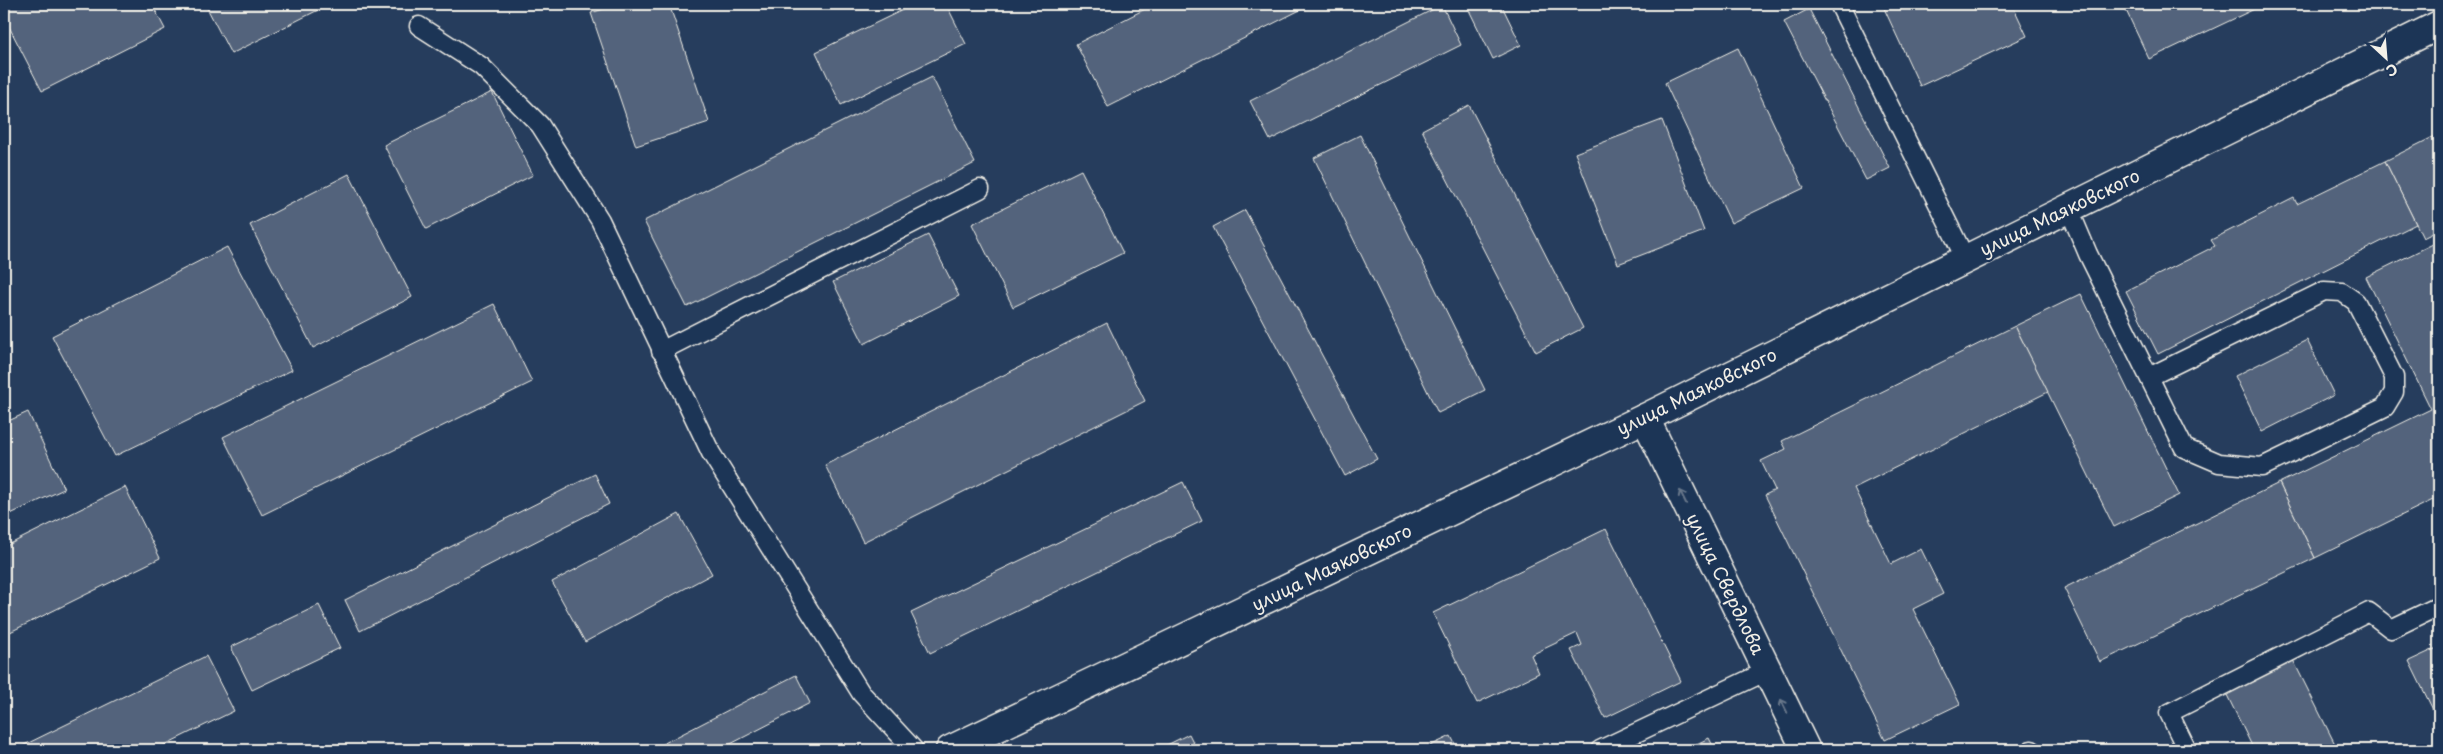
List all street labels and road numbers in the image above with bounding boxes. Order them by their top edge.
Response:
street label: улица Маяковского [1975,161,2144,262]
street label: улица Маяковского [1612,340,1781,441]
street label: улица Свердлова [1680,508,1773,659]
street label: улица Маяковского [1247,516,1416,617]

